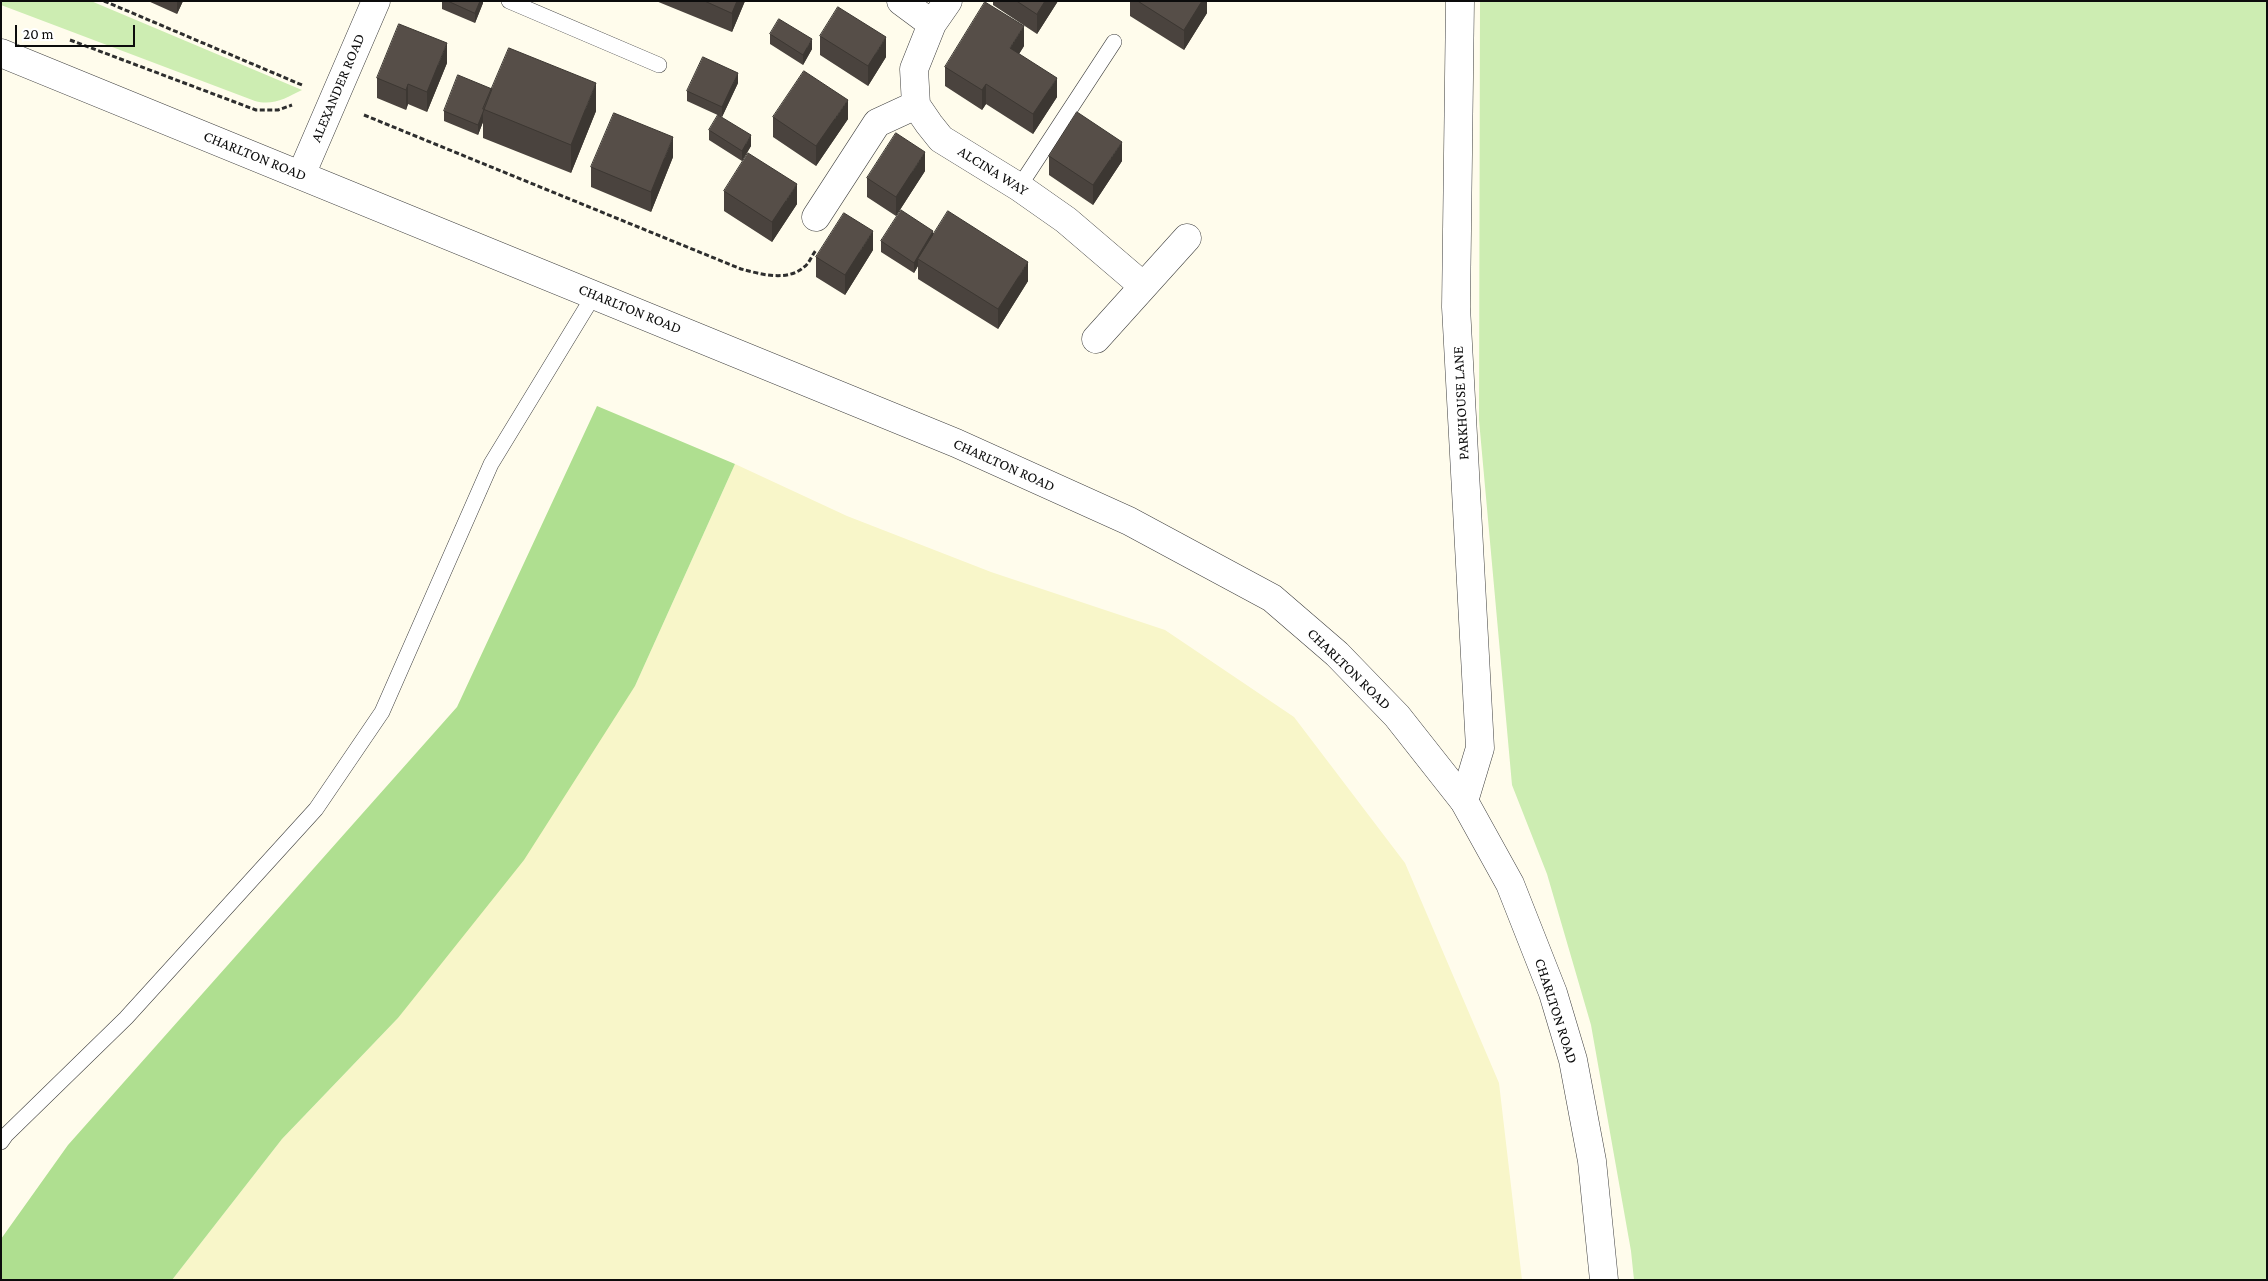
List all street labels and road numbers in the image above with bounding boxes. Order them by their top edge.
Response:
street label: ALEXANDER ROAD [307,31,369,145]
street label: CHARLTON ROAD [201,127,309,185]
street label: ALCINA WAY [955,142,1031,200]
street label: CHARLTON ROAD [576,280,684,338]
street label: PARKHOUSE LANE [1449,346,1473,460]
street label: CHARLTON ROAD [950,435,1058,495]
street label: CHARLTON ROAD [1303,625,1395,713]
street label: CHARLTON ROAD [1531,956,1581,1066]

